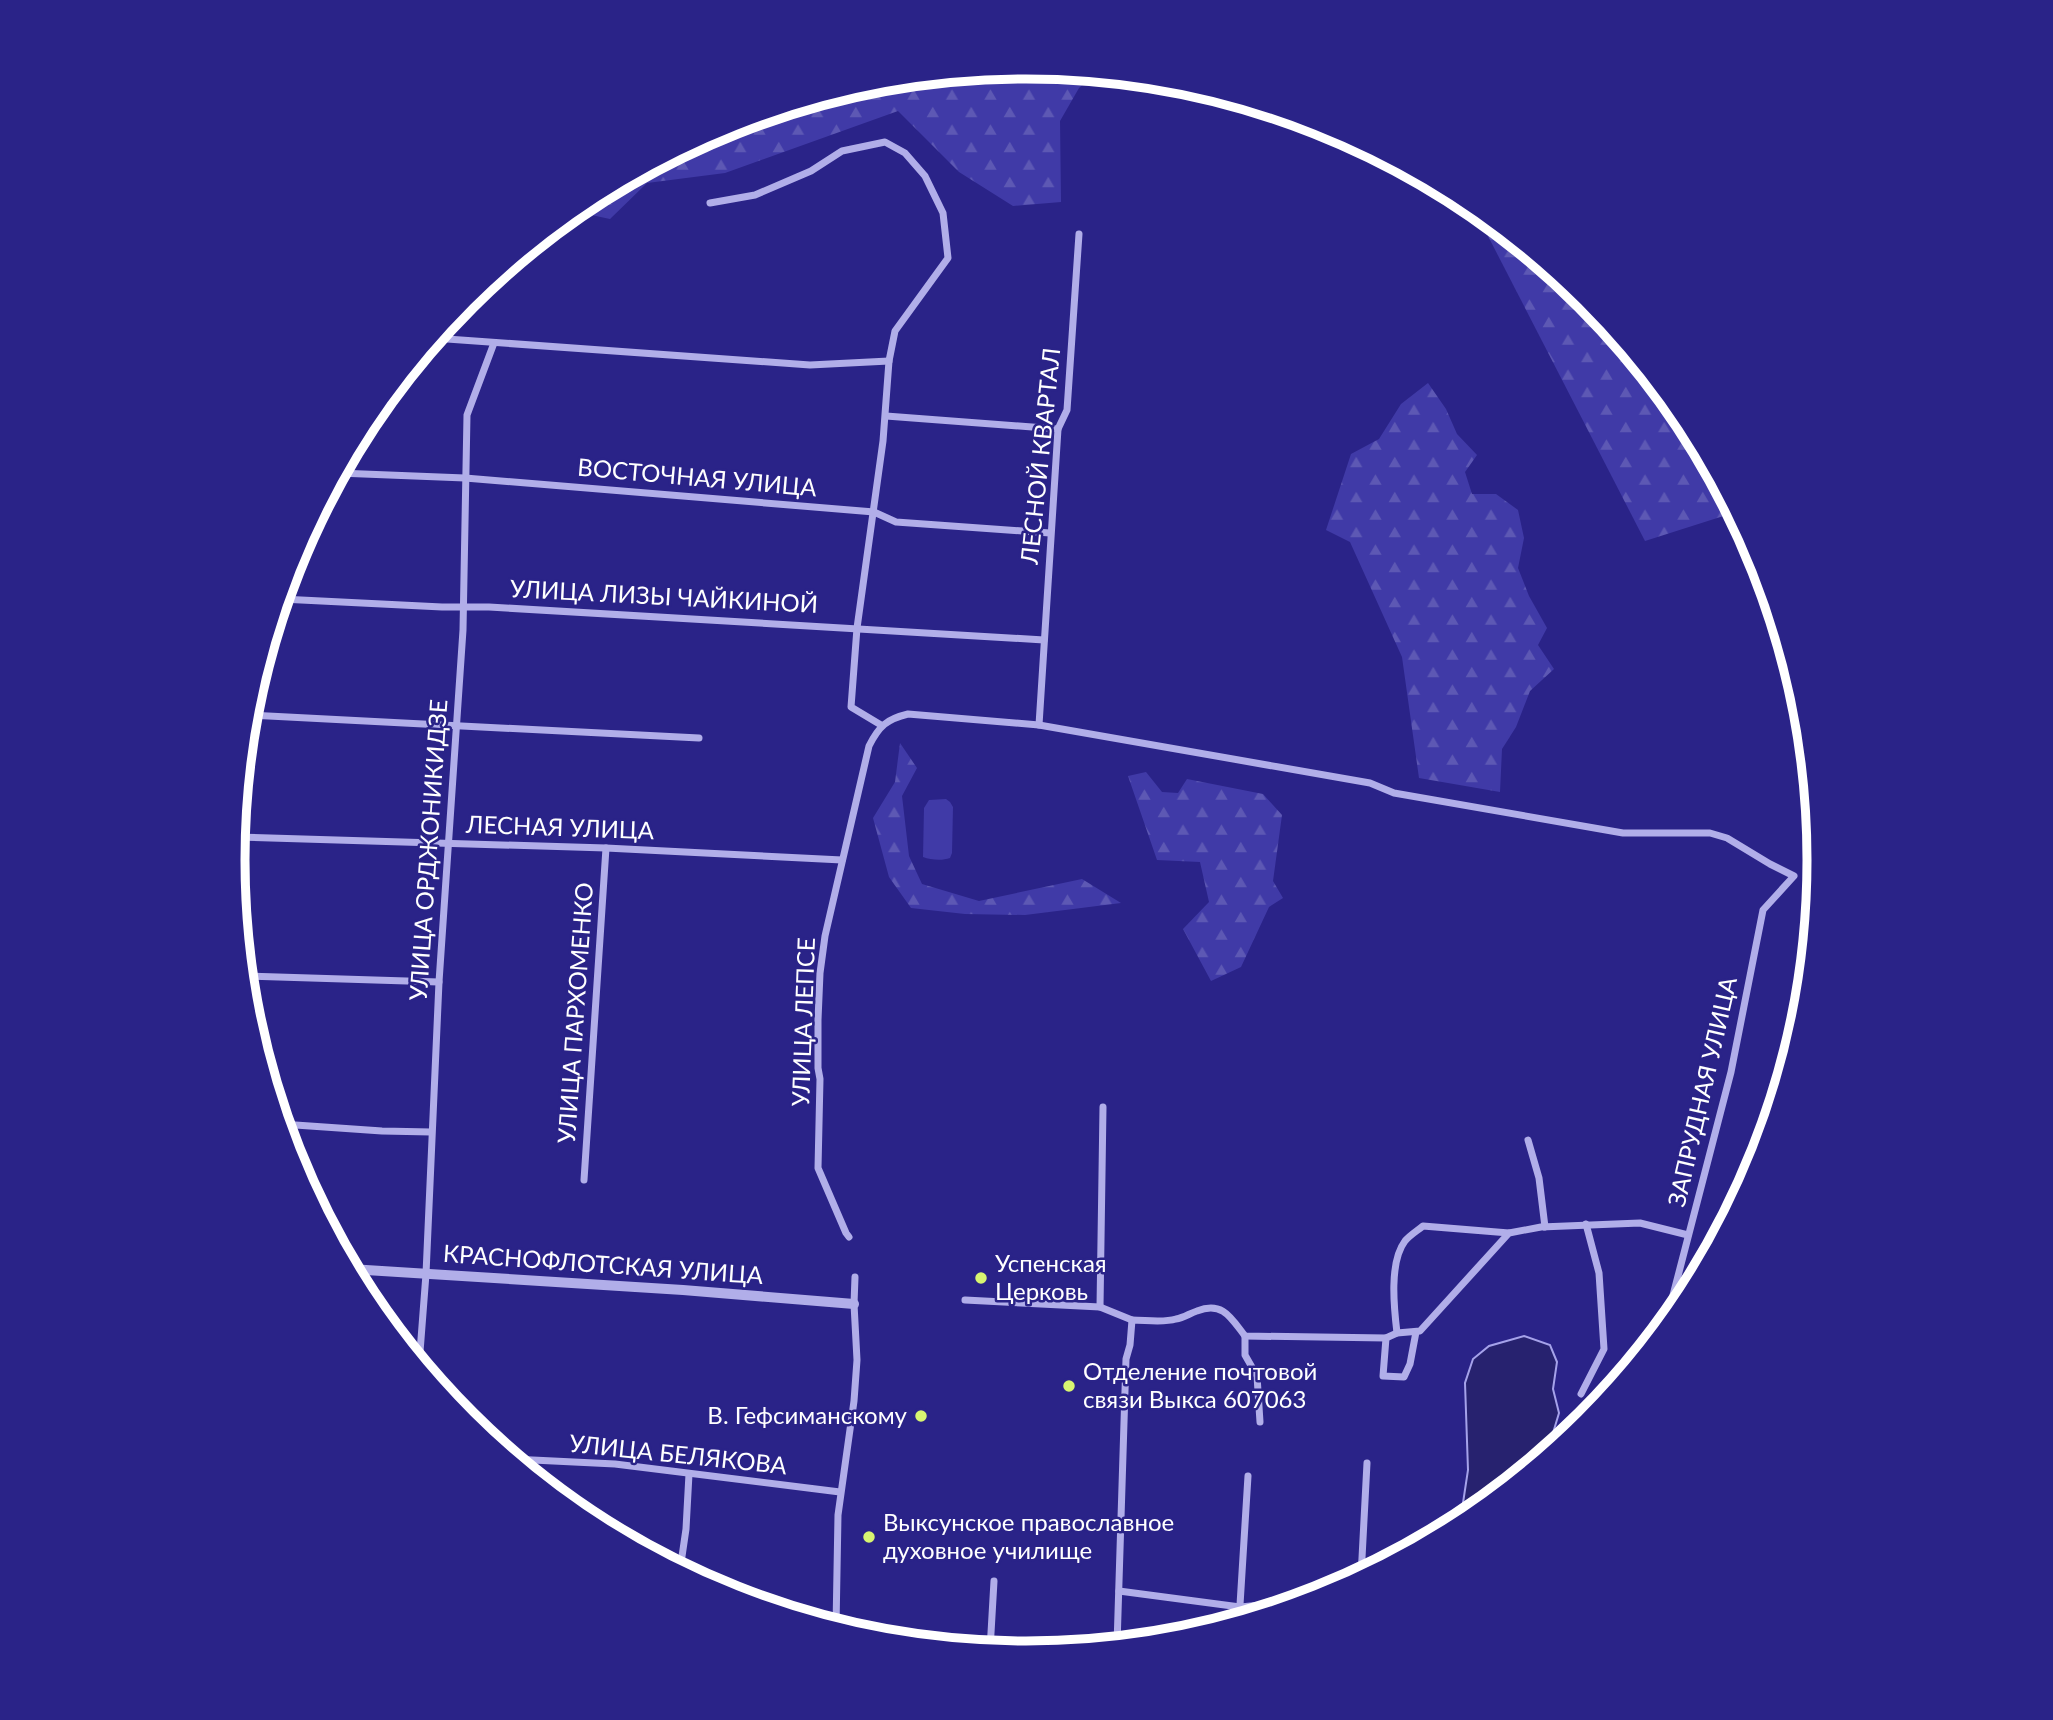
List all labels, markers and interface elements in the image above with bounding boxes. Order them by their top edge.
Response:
street label: ЛЕСНОЙ КВАРТАЛ [1014,346,1065,566]
street label: ВОСТОЧНАЯ УЛИЦА [576,452,819,501]
street label: УЛИЦА ЛИЗЫ ЧАЙКИНОЙ [509,573,819,618]
street label: УЛИЦА ОРДЖОНИКИДЗЕ [402,698,453,1002]
street label: ЛЕСНАЯ УЛИЦА [465,809,655,844]
street label: УЛИЦА ПАРХОМЕНКО [551,881,598,1144]
street label: УЛИЦА ЛЕПСЕ [785,937,820,1107]
street label: ЗАПРУДНАЯ УЛИЦА [1661,973,1742,1209]
street label: КРАСНОФЛОТСКАЯ УЛИЦА [442,1238,765,1289]
place label: Успенская Церковь [995,1248,1107,1305]
marker: Успенская Церковь [973,1270,989,1286]
place label: Отделение почтовой связи Выкса 607063 [1083,1356,1317,1413]
marker: Отделение почтовой связи Выкса 607063 [1061,1378,1077,1394]
place label: В. Гефсиманскому [707,1400,908,1429]
marker: В. Гефсиманскому [913,1408,929,1424]
street label: УЛИЦА БЕЛЯКОВА [568,1428,789,1479]
place label: Выксунское православное духовное училище [883,1507,1174,1564]
marker: Выксунское православное духовное училище [861,1529,877,1545]

